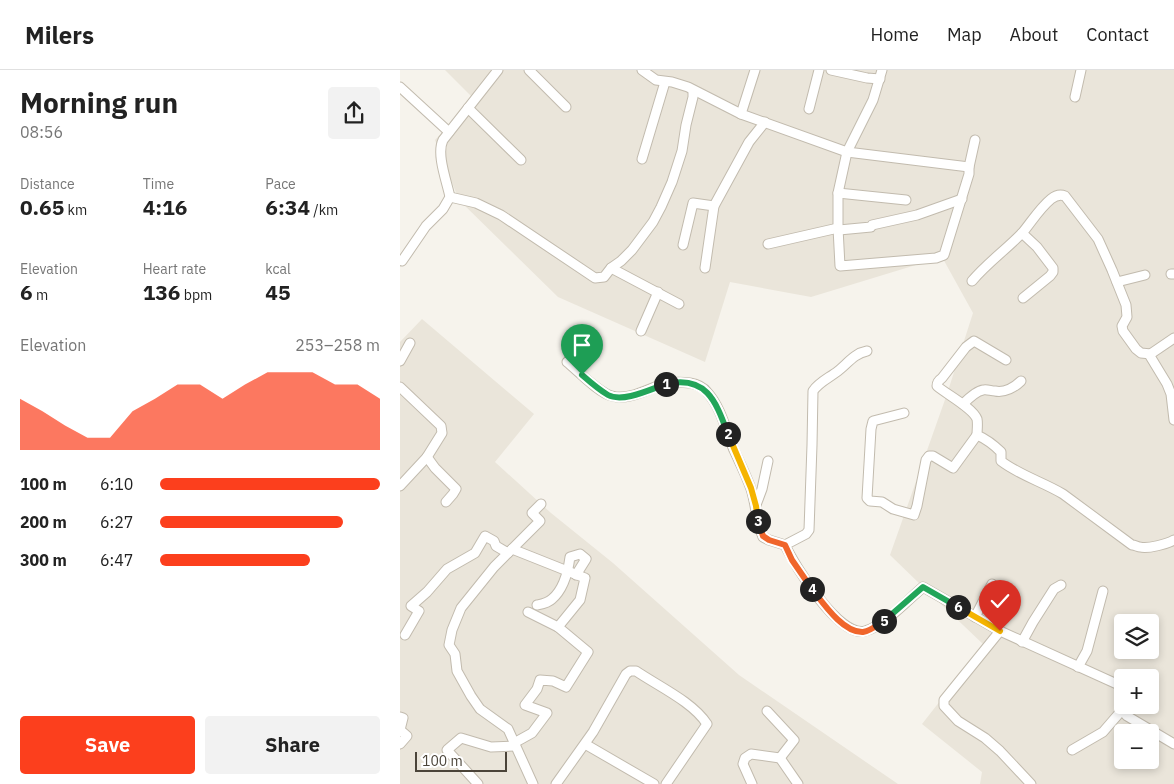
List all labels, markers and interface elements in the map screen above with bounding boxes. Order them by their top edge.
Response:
text: Milers [25,19,94,51]
text: Home [871,23,919,46]
text: Map [947,23,982,46]
text: About [1010,23,1058,46]
text: Contact [1086,23,1149,46]
text: Morning run [20,84,178,121]
button: share [328,87,380,139]
text: 08:56 [20,122,63,142]
text: Distance [20,175,75,193]
text: Time [143,175,174,193]
text: Pace [265,175,296,193]
text: 0.65 [20,193,64,221]
text: 4:16 [143,193,187,221]
text: 6:34 [265,193,310,221]
text: km [64,201,87,219]
text: /km [310,201,338,219]
text: Elevation [20,260,78,278]
text: Heart rate [143,260,206,278]
text: kcal [265,260,291,278]
text: 6 [20,278,33,306]
text: 136 [143,278,180,306]
text: 45 [265,278,291,306]
text: m [33,286,48,304]
text: bpm [180,286,212,304]
pin [561,324,603,375]
icon: arrive [568,331,596,359]
text: Elevation [20,335,86,355]
text: 253–258 m [295,335,380,355]
pin: 1 [654,372,678,396]
text: 1 [662,375,671,393]
pin: 2 [716,422,740,446]
text: 2 [724,425,733,443]
text: 100 m [20,474,67,494]
text: 6:10 [100,474,133,494]
pin: 3 [746,508,770,534]
text: 200 m [20,512,67,532]
text: 6:27 [100,512,133,532]
text: 3 [754,512,763,530]
text: 300 m [20,550,67,570]
text: 6:47 [100,550,133,570]
pin: 4 [800,576,824,602]
text: 4 [808,580,817,598]
pin [979,580,1021,631]
icon: check [986,587,1014,615]
pin: 6 [946,594,970,620]
text: 6 [954,598,963,616]
pin: 5 [872,608,896,634]
text: 5 [880,612,889,630]
map controls [1114,614,1159,769]
button: layers [1114,614,1159,659]
button: + [1114,669,1159,714]
button: Save [20,716,195,774]
button: Share [205,716,380,774]
button: − [1114,724,1159,769]
scale bar [415,749,508,772]
text: 100 m [422,752,463,770]

